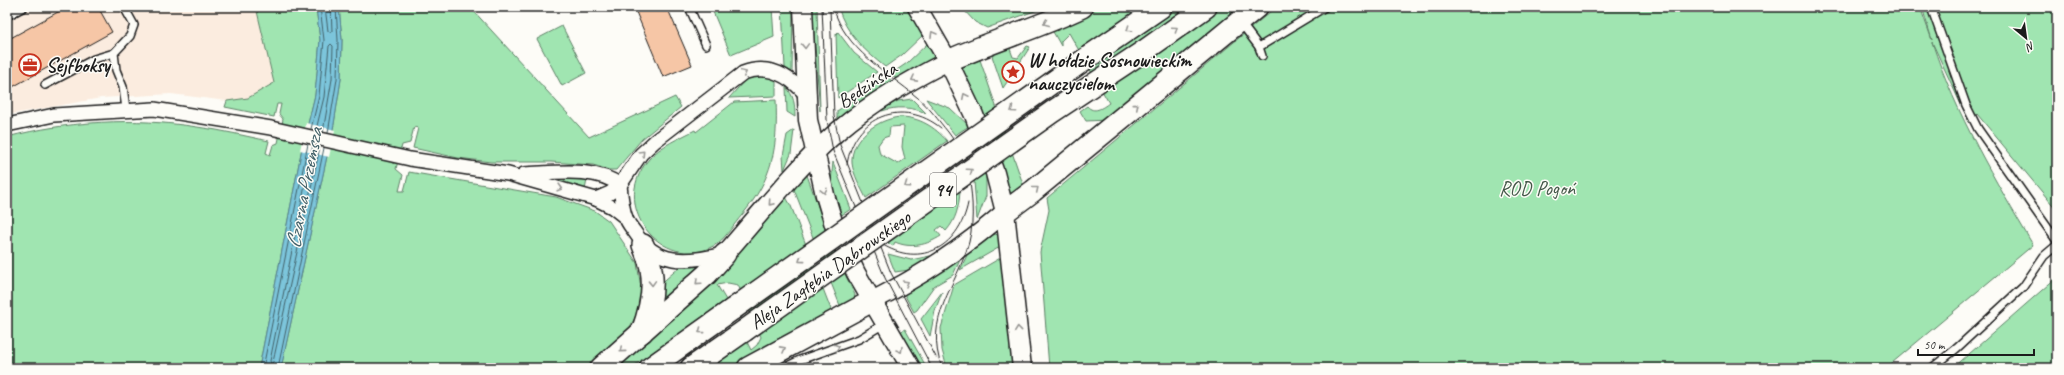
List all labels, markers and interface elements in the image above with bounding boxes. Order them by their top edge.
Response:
north arrow [2006,18,2046,58]
one-way arrow [1043,19,1050,27]
one-way arrow [1126,24,1133,31]
one-way arrow [1171,27,1178,34]
one-way arrow [930,31,937,38]
text: N [2023,39,2037,56]
one-way arrow [801,43,809,49]
place label: W hołdzie Sosnowieckim nauczycielom [1028,48,1193,96]
office icon: Sejfboksy [17,52,43,78]
place label: Sejfboksy [46,53,112,78]
street label: Będzińska [832,55,903,114]
place icon: W hołdzie Sosnowieckim nauczycielom [1000,59,1026,85]
one-way arrow [740,70,747,78]
one-way arrow [910,74,918,82]
one-way arrow [962,92,970,100]
one-way arrow [1132,103,1139,110]
one-way arrow [1010,105,1017,113]
water label: Czarna Przemsza [280,124,329,250]
one-way arrow [637,150,645,158]
one-way arrow [965,169,972,176]
road number: 94 [930,173,956,207]
park label: ROD Pogoń [1499,176,1577,201]
one-way arrow [904,180,911,187]
one-way arrow [556,184,563,192]
one-way arrow [1031,186,1039,193]
one-way arrow [819,188,827,194]
one-way arrow [768,198,775,205]
street label: Aleja Zagłębia Dąbrowskiego [745,204,916,335]
one-way arrow [798,255,805,262]
one-way arrow [695,278,703,285]
one-way arrow [648,280,656,286]
one-way arrow [902,280,909,287]
one-way arrow [698,326,705,334]
one-way arrow [1013,326,1022,332]
scale bar [1918,331,2034,357]
text: 50 m [1924,337,1946,353]
one-way arrow [834,343,841,352]
one-way arrow [619,345,626,352]
one-way arrow [896,346,903,353]
one-way arrow [779,347,786,354]

